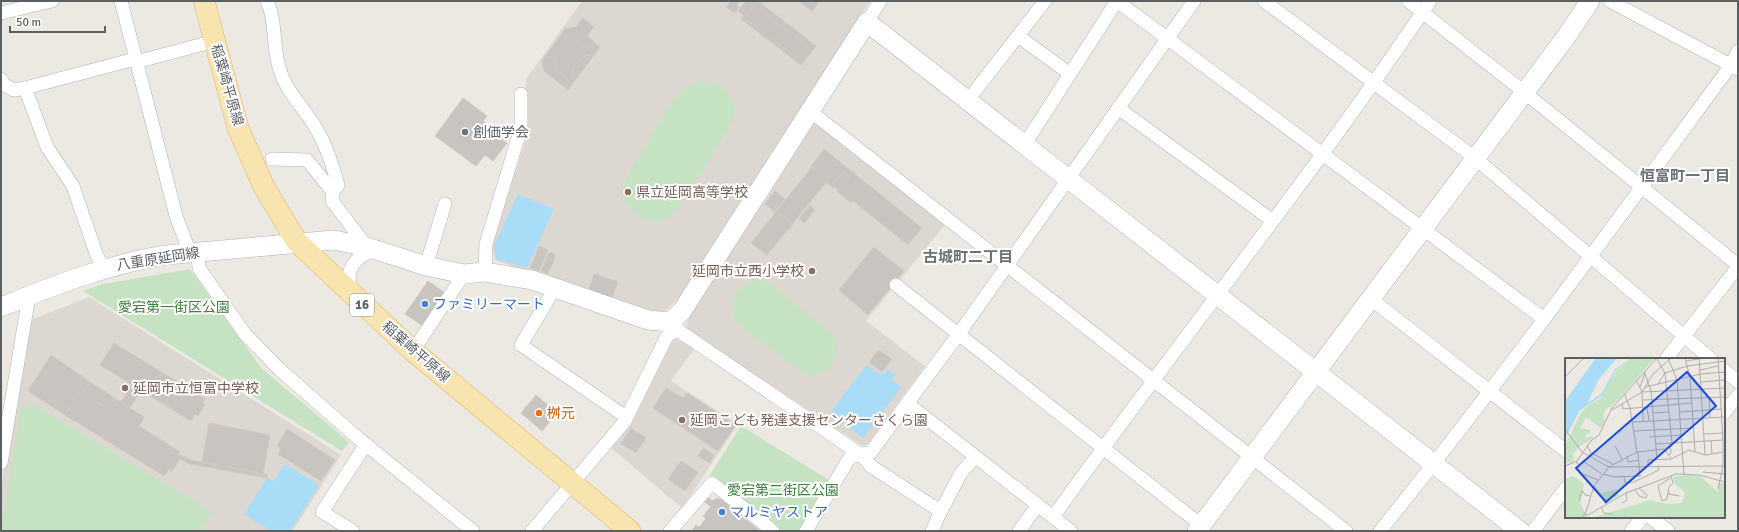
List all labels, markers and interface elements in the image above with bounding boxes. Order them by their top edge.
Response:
scale bar [10,8,105,34]
text: 50 m [16,15,41,30]
street label: 稲葉崎平原線 [207,42,247,128]
place label: 創価学会 [473,124,529,141]
marker: 創価学会 [460,127,470,137]
district label: 恒富町一丁目 [1640,167,1730,185]
place label: 県立延岡高等学校 [636,184,748,201]
marker: 県立延岡高等学校 [623,187,633,197]
street label: 八重原延岡線 [115,244,201,274]
district label: 古城町二丁目 [923,248,1013,266]
place label: 延岡市立西小学校 [692,263,804,280]
marker: 延岡市立西小学校 [807,266,817,276]
road number: 16 [350,294,374,316]
place label: ファミリーマート [433,296,545,313]
park label: 愛宕第一街区公園 [118,299,230,316]
marker: ファミリーマート [420,299,430,309]
street label: 稲葉崎平原線 [379,318,453,386]
inset map [1565,358,1725,518]
place label: 延岡市立恒富中学校 [133,380,259,397]
marker: 延岡市立恒富中学校 [120,383,130,393]
place label: 桝元 [547,405,575,422]
marker: 桝元 [534,408,544,418]
place label: 延岡こども発達支援センターさくら園 [690,412,928,429]
marker: 延岡こども発達支援センターさくら園 [677,415,687,425]
park label: 愛宕第二街区公園 [727,482,839,499]
place label: マルミヤストア [730,504,828,521]
marker: マルミヤストア [717,507,727,517]

